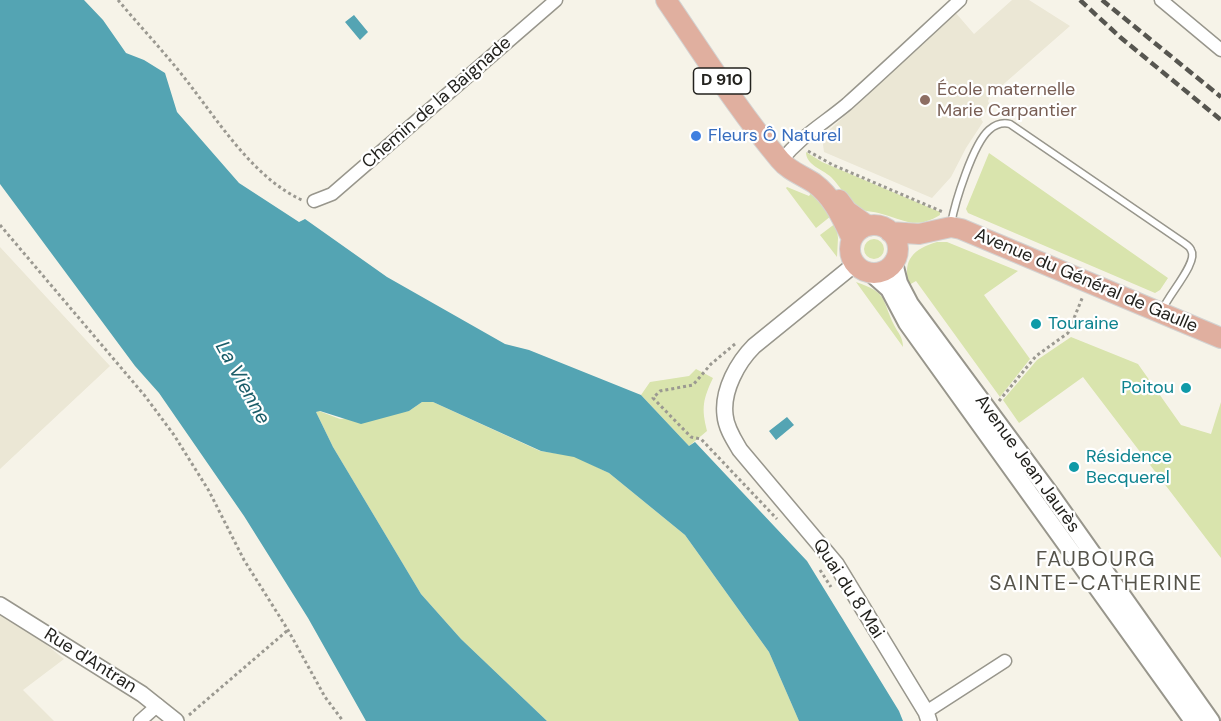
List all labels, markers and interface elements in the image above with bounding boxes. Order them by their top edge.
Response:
street label: Chemin de la Baignade [358,32,516,174]
road number: D 910 [694,68,750,94]
place label: École maternelle Marie Carpantier [937,79,1077,122]
marker: École maternelle Marie Carpantier [918,93,932,107]
place label: Fleurs Ô Naturel [708,125,841,147]
marker: Fleurs Ô Naturel [689,129,703,143]
street label: Avenue du Général de Gaulle [971,224,1201,338]
place label: Touraine [1048,313,1119,335]
marker: Touraine [1029,317,1043,331]
water label: La Vienne [209,337,275,429]
place label: Poitou [1121,377,1174,399]
marker: Poitou [1179,381,1193,395]
street label: Avenue Jean Jaurès [970,391,1084,537]
place label: Résidence Becquerel [1086,446,1172,488]
marker: Résidence Becquerel [1067,460,1081,474]
street label: Quai du 8 Mai [808,535,888,643]
district label: FAUBOURG SAINTE-CATHERINE [989,547,1203,597]
street label: Rue d'Antran [40,624,140,698]

